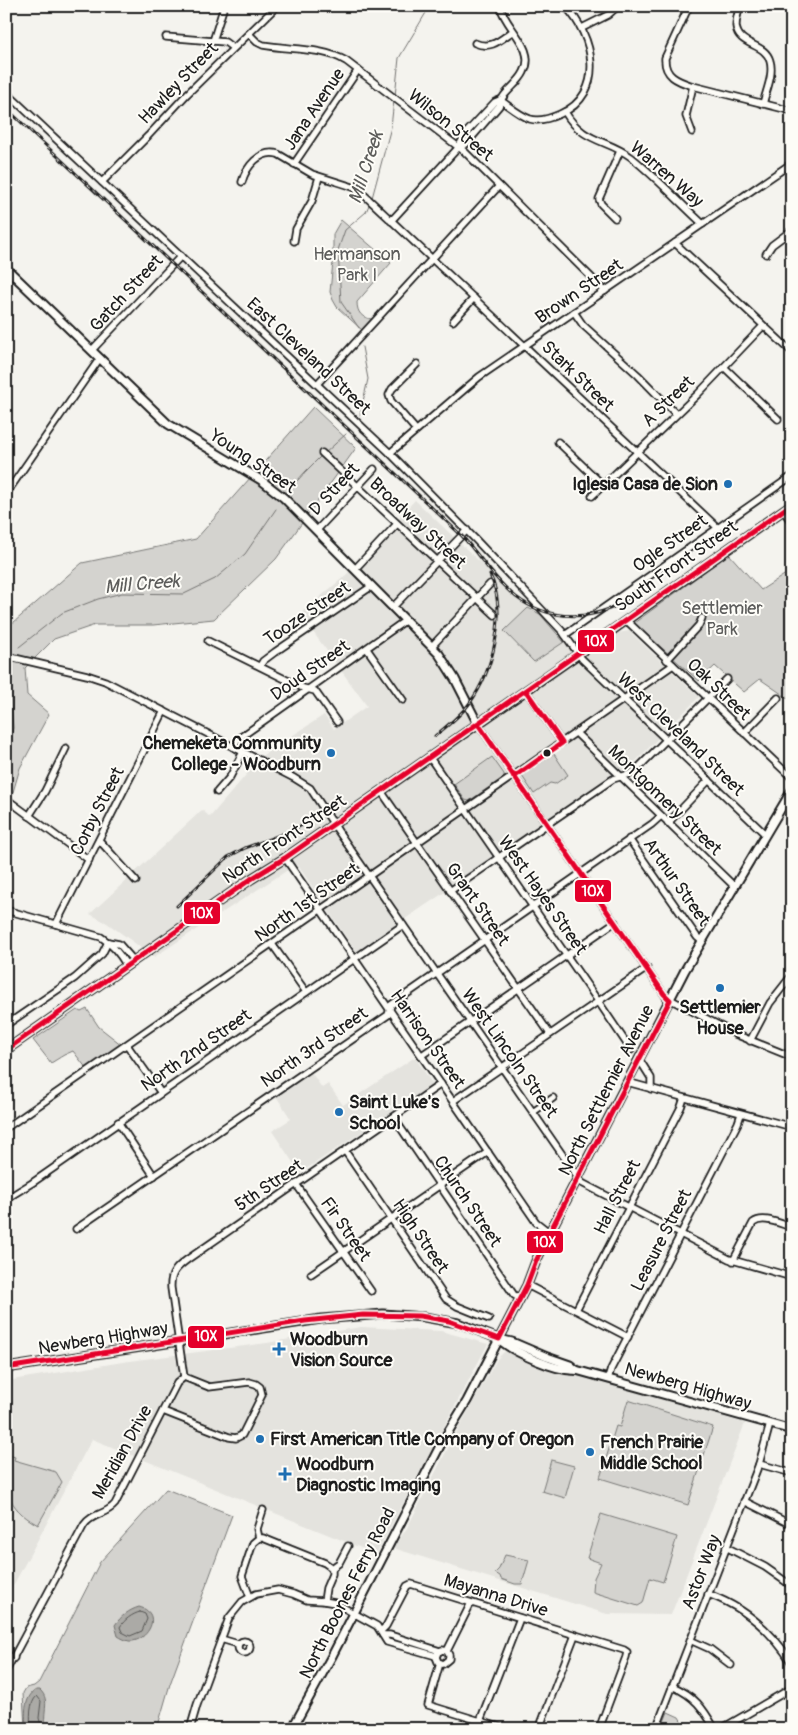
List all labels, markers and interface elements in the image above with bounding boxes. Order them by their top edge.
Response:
street label: Hawley Street [133,37,224,129]
street label: Jana Avenue [279,64,350,155]
street label: Wilson Street [403,84,499,167]
water label: Mill Creek [343,126,390,207]
street label: Warren Way [625,136,709,213]
park label: Hermanson Park I [313,243,401,287]
street label: Gatch Street [85,249,168,337]
street label: Brown Street [531,253,628,329]
street label: East Cleveland Street [242,293,376,421]
street label: Stark Street [536,336,620,417]
street label: A Street [637,370,700,432]
street label: Young Street [204,423,301,499]
street label: D Street [304,458,365,521]
street label: Broadway Street [364,473,471,575]
place label: Iglesia Casa de Sion [572,473,718,496]
marker: Iglesia Casa de Sion [722,478,734,490]
street label: Ogle Street [628,509,713,578]
street label: South Front Street [610,515,743,617]
water label: Mill Creek [104,569,183,599]
street label: Tooze Street [260,576,356,651]
park label: Settlemier Park [681,597,763,641]
line badge: 10X [577,629,615,653]
text: 10X [585,633,608,650]
street label: Doud Street [266,634,355,706]
street label: Oak Street [682,653,756,726]
street label: West Cleveland Street [612,668,750,802]
place label: Chemeketa Community College - Woodburn [142,732,321,776]
street label: Montgomery Street [603,740,727,861]
marker: Chemeketa Community College - Woodburn [325,747,337,759]
unlabelled marker [542,748,552,758]
street label: Corby Street [65,762,130,859]
street label: North Front Street [218,789,351,889]
street label: West Hayes Street [493,831,593,960]
street label: Arthur Street [638,834,716,931]
street label: North 1st Street [250,857,365,947]
street label: Grant Street [441,858,515,951]
line badge: 10X [574,879,612,903]
text: 10X [582,883,605,900]
line badge: 10X [183,901,221,925]
text: 10X [191,905,214,922]
marker: Settlemier House [714,982,726,994]
street label: West Lincoln Street [456,984,563,1123]
street label: Harrison Street [385,985,471,1094]
place label: Settlemier House [679,996,761,1040]
street label: North Settlemier Avenue [553,1001,660,1179]
street label: North 3rd Street [256,1002,373,1093]
street label: North 2nd Street [137,1003,257,1097]
place label: Saint Luke's School [349,1091,440,1135]
marker: Saint Luke's School [333,1106,345,1118]
street label: Church Street [429,1151,507,1252]
street label: 5th Street [230,1154,309,1217]
street label: Hall Street [589,1155,646,1239]
street label: Leasure Street [626,1185,697,1295]
street label: Fir Street [315,1193,376,1266]
street label: High Street [387,1195,454,1279]
line badge: 10X [526,1230,564,1254]
text: 10X [534,1234,557,1251]
street label: Newberg Highway [37,1317,170,1360]
line badge: 10X [187,1325,225,1349]
text: 10X [195,1328,218,1345]
place label: Woodburn Vision Source [290,1328,394,1372]
marker: Woodburn Vision Source [272,1342,286,1356]
street label: Newberg Highway [622,1357,754,1416]
street label: Meridian Drive [87,1401,158,1503]
place label: First American Title Company of Oregon [270,1428,574,1451]
place label: French Prairie Middle School [600,1431,704,1475]
marker: First American Title Company of Oregon [254,1433,266,1445]
marker: French Prairie Middle School [584,1446,596,1458]
place label: Woodburn Diagnostic Imaging [296,1453,440,1497]
marker: Woodburn Diagnostic Imaging [278,1467,292,1481]
street label: North Boones Ferry Road [294,1504,401,1683]
street label: Astor Way [677,1531,726,1613]
street label: Mayanna Drive [441,1569,551,1622]

